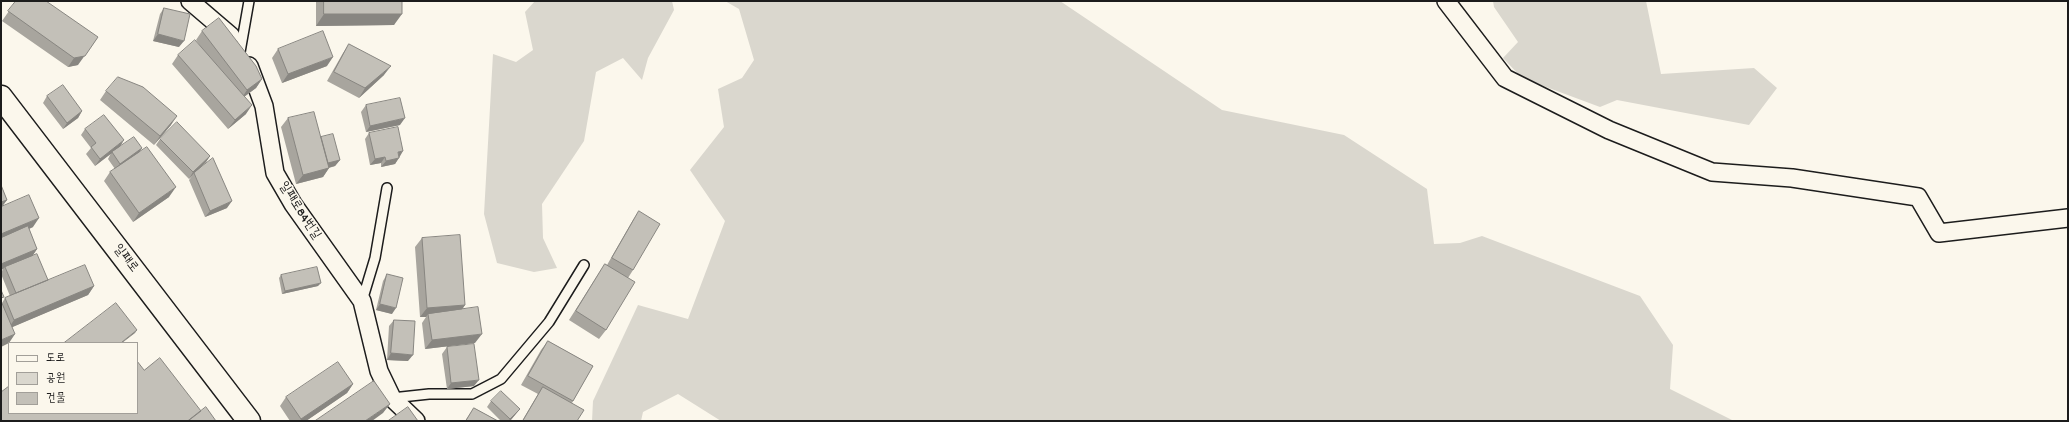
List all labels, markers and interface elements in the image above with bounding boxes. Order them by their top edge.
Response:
street label: 일패로84번길 [275,179,323,243]
street label: 일패로 [109,242,141,276]
legend [8,342,138,414]
text: 도로 [46,352,65,366]
text: 공원 [46,372,65,386]
text: 건물 [46,392,65,406]

